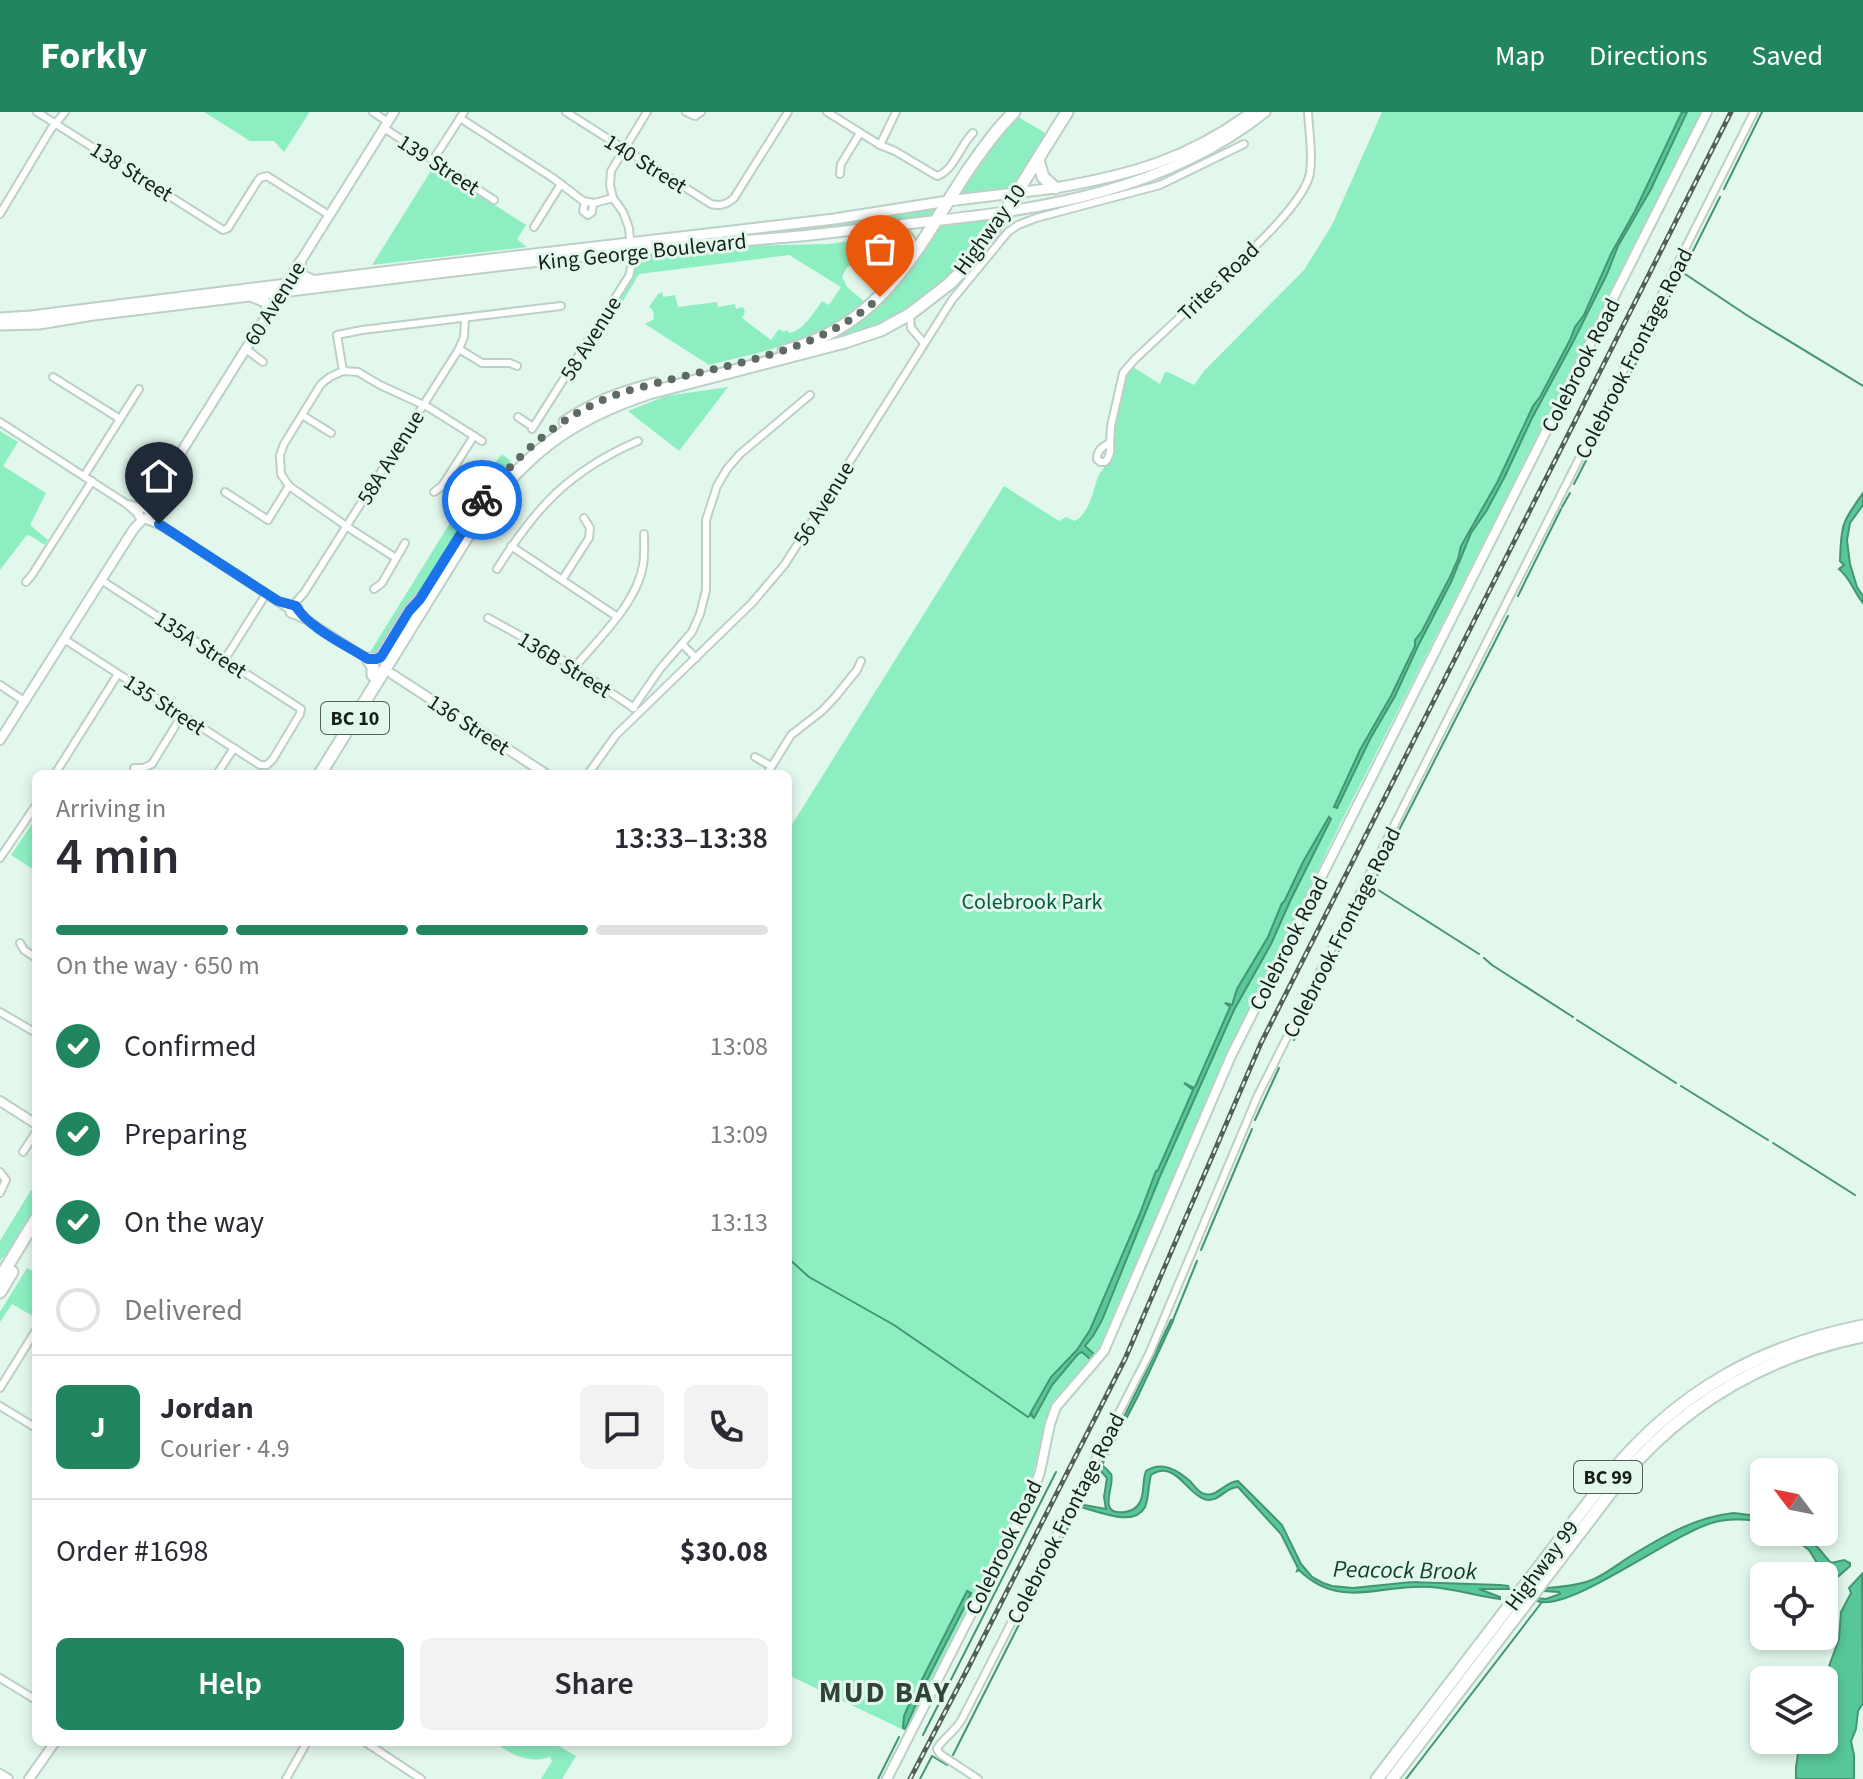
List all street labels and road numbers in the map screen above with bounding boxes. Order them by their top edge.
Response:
street label: 139 Street [391,126,486,204]
street label: 140 Street [598,126,694,202]
street label: 138 Street [84,134,180,210]
street label: Highway 10 [946,177,1034,282]
street label: King George Boulevard [536,225,748,279]
street label: Trites Road [1171,235,1267,329]
street label: Colebrook Frontage Road [1567,242,1701,464]
street label: 60 Avenue [236,255,313,352]
street label: 58 Avenue [552,290,629,387]
street label: Colebrook Road [1533,293,1629,438]
street label: 58A Avenue [349,404,433,511]
street label: 56 Avenue [785,455,862,552]
street label: 135A Street [148,603,253,687]
street label: 136B Street [511,623,618,707]
street label: 135 Street [117,666,212,744]
street label: 136 Street [421,686,516,764]
road number: BC 10 [321,702,389,734]
street label: Colebrook Frontage Road [1275,821,1409,1043]
street label: Colebrook Road [1241,871,1337,1016]
street label: Colebrook Frontage Road [999,1407,1133,1629]
road number: BC 99 [1574,1461,1642,1493]
street label: Colebrook Road [957,1474,1050,1620]
street label: Highway 99 [1497,1514,1586,1618]

